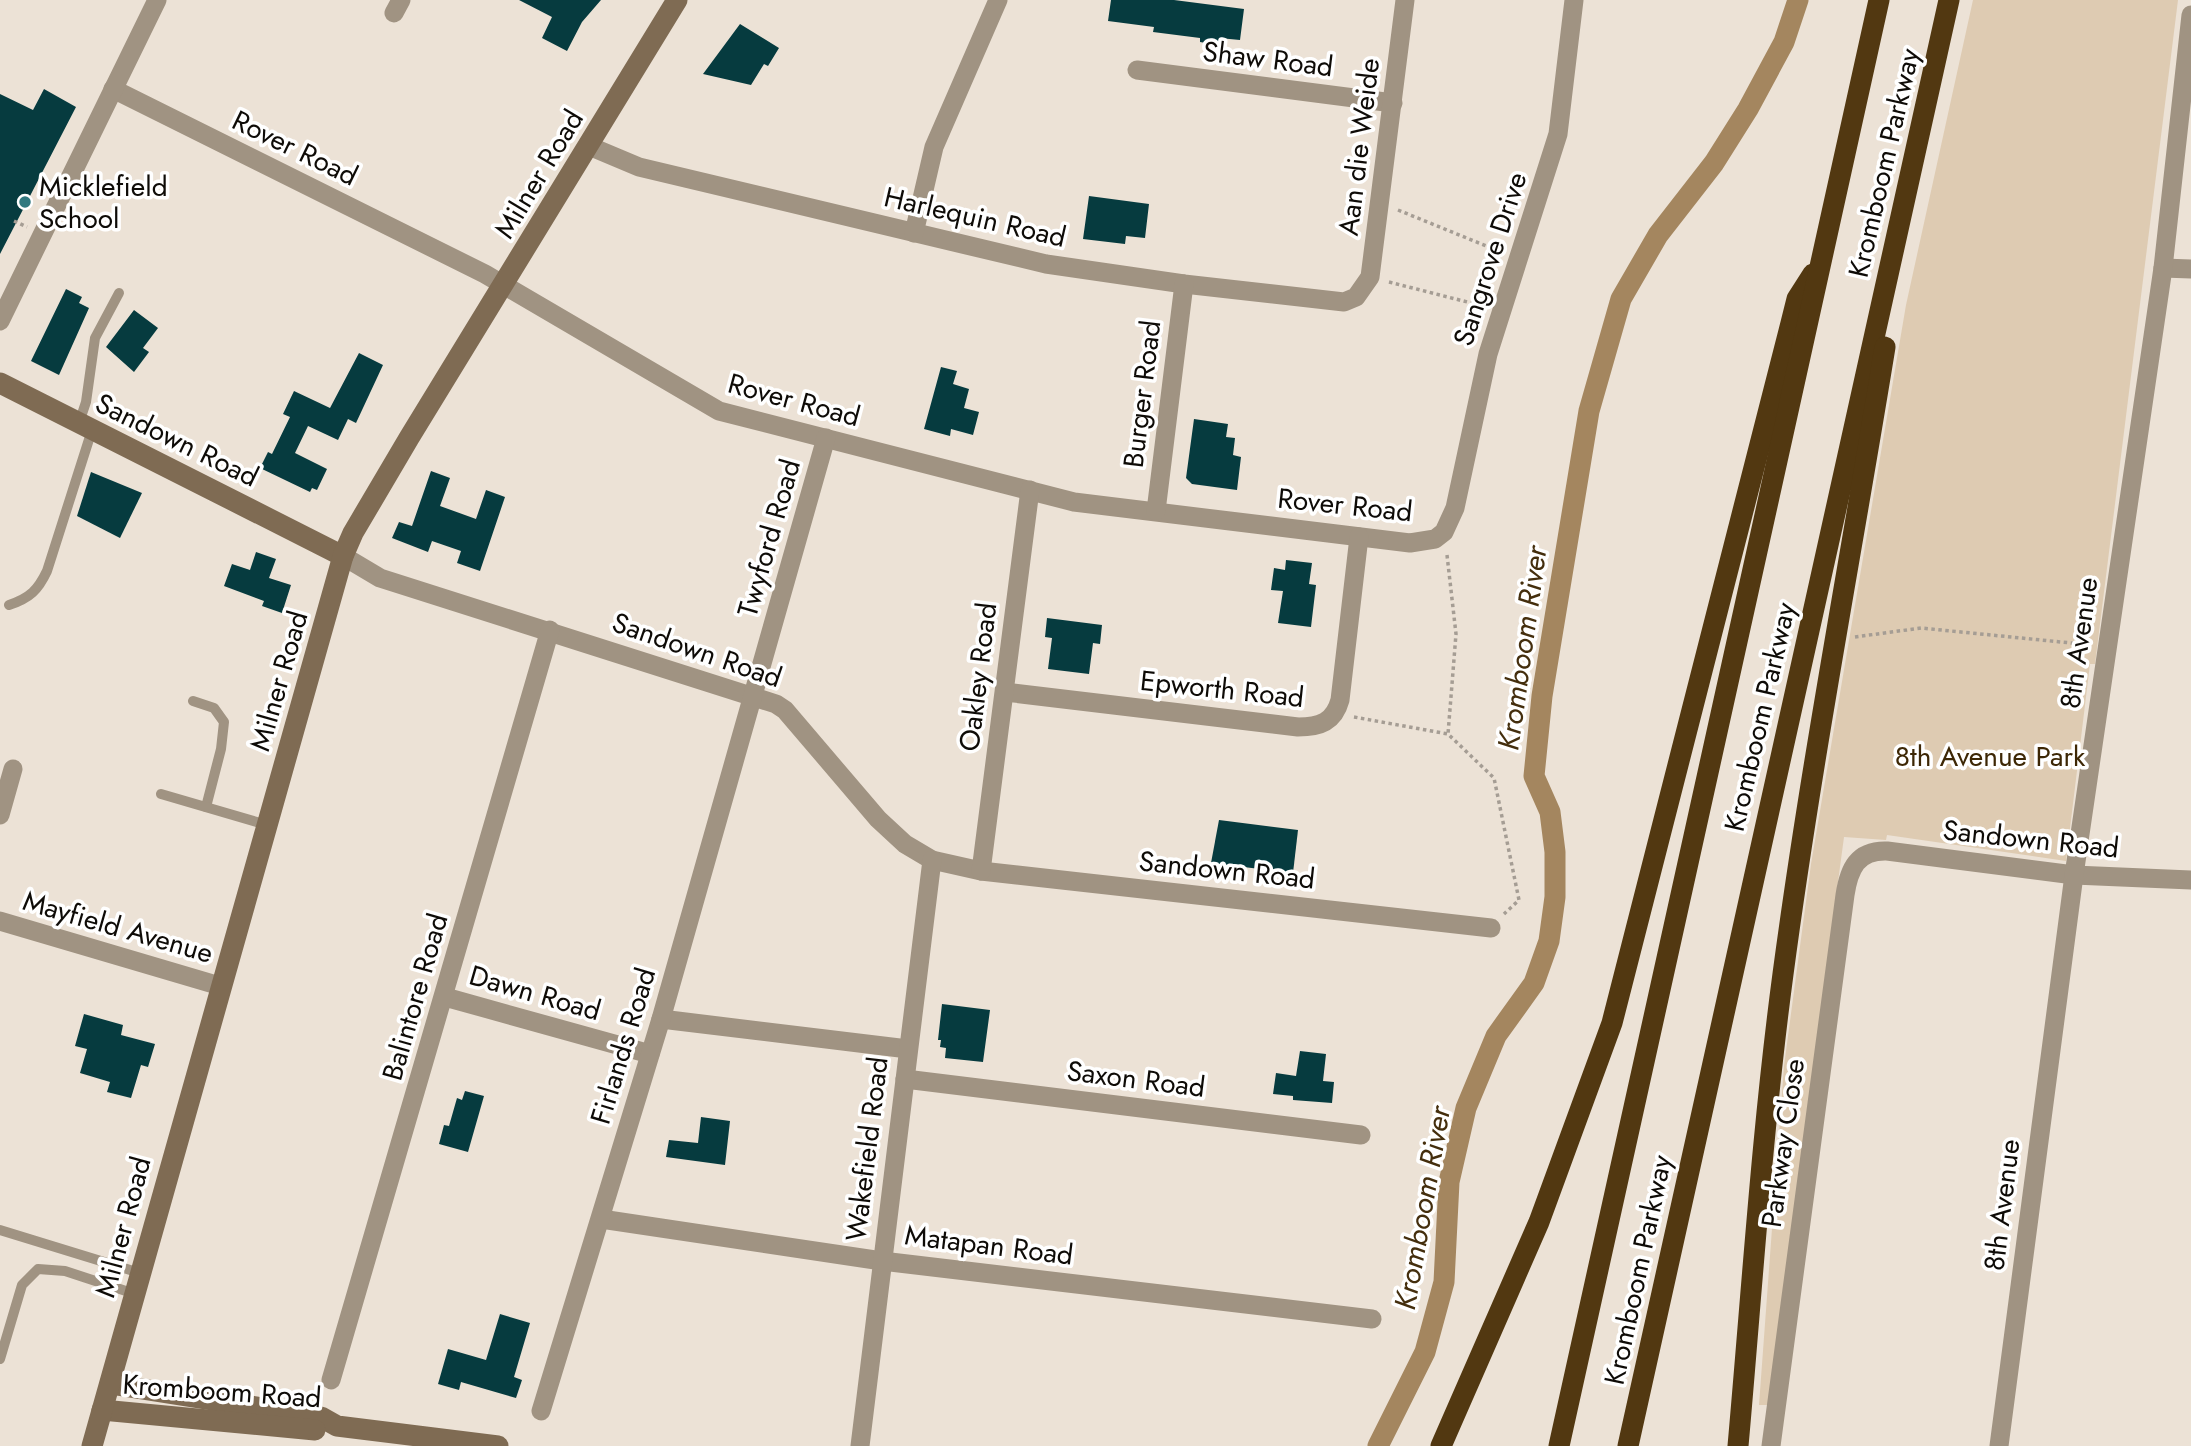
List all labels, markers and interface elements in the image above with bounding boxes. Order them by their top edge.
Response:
street label: Shaw Road [1200,31,1336,87]
street label: Kromboom Parkway [1838,44,1930,282]
street label: Aan die Weide [1328,56,1390,238]
street label: Rover Road [225,100,365,196]
street label: Milner Road [484,102,594,246]
place label: Micklefield School [39,166,168,239]
street label: Sangrove Drive [1443,167,1537,351]
street label: Harlequin Road [880,176,1070,258]
marker: Micklefield School [17,194,33,210]
street label: Burger Road [1113,318,1171,470]
street label: Rover Road [723,363,865,437]
street label: Sandown Road [89,383,265,497]
street label: Twyford Road [727,454,811,622]
street label: Rover Road [1276,478,1414,532]
water label: Kromboom River [1486,541,1558,753]
street label: 8th Avenue [2049,575,2109,711]
street label: Kromboom Parkway [1714,598,1806,836]
street label: Oakley Road [949,600,1007,754]
street label: Sandown Road [607,602,787,698]
street label: Milner Road [239,606,319,756]
street label: Epworth Road [1138,660,1306,718]
park label: 8th Avenue Park [1895,736,2086,777]
street label: Sandown Road [1941,809,2121,869]
street label: Sandown Road [1137,840,1317,900]
street label: Mayfield Avenue [18,880,218,974]
street label: Balintore Road [372,909,458,1085]
street label: Dawn Road [465,955,605,1031]
street label: Firlands Road [580,963,666,1129]
street label: Saxon Road [1065,1050,1207,1108]
street label: Wakefield Road [835,1054,899,1244]
street label: Parkway Close [1751,1056,1815,1230]
water label: Kromboom River [1383,1101,1461,1313]
street label: 8th Avenue [1974,1137,2030,1273]
street label: Kromboom Parkway [1594,1151,1683,1389]
street label: Milner Road [85,1152,161,1302]
street label: Matapan Road [902,1214,1076,1276]
street label: Kromboom Road [121,1364,323,1418]

